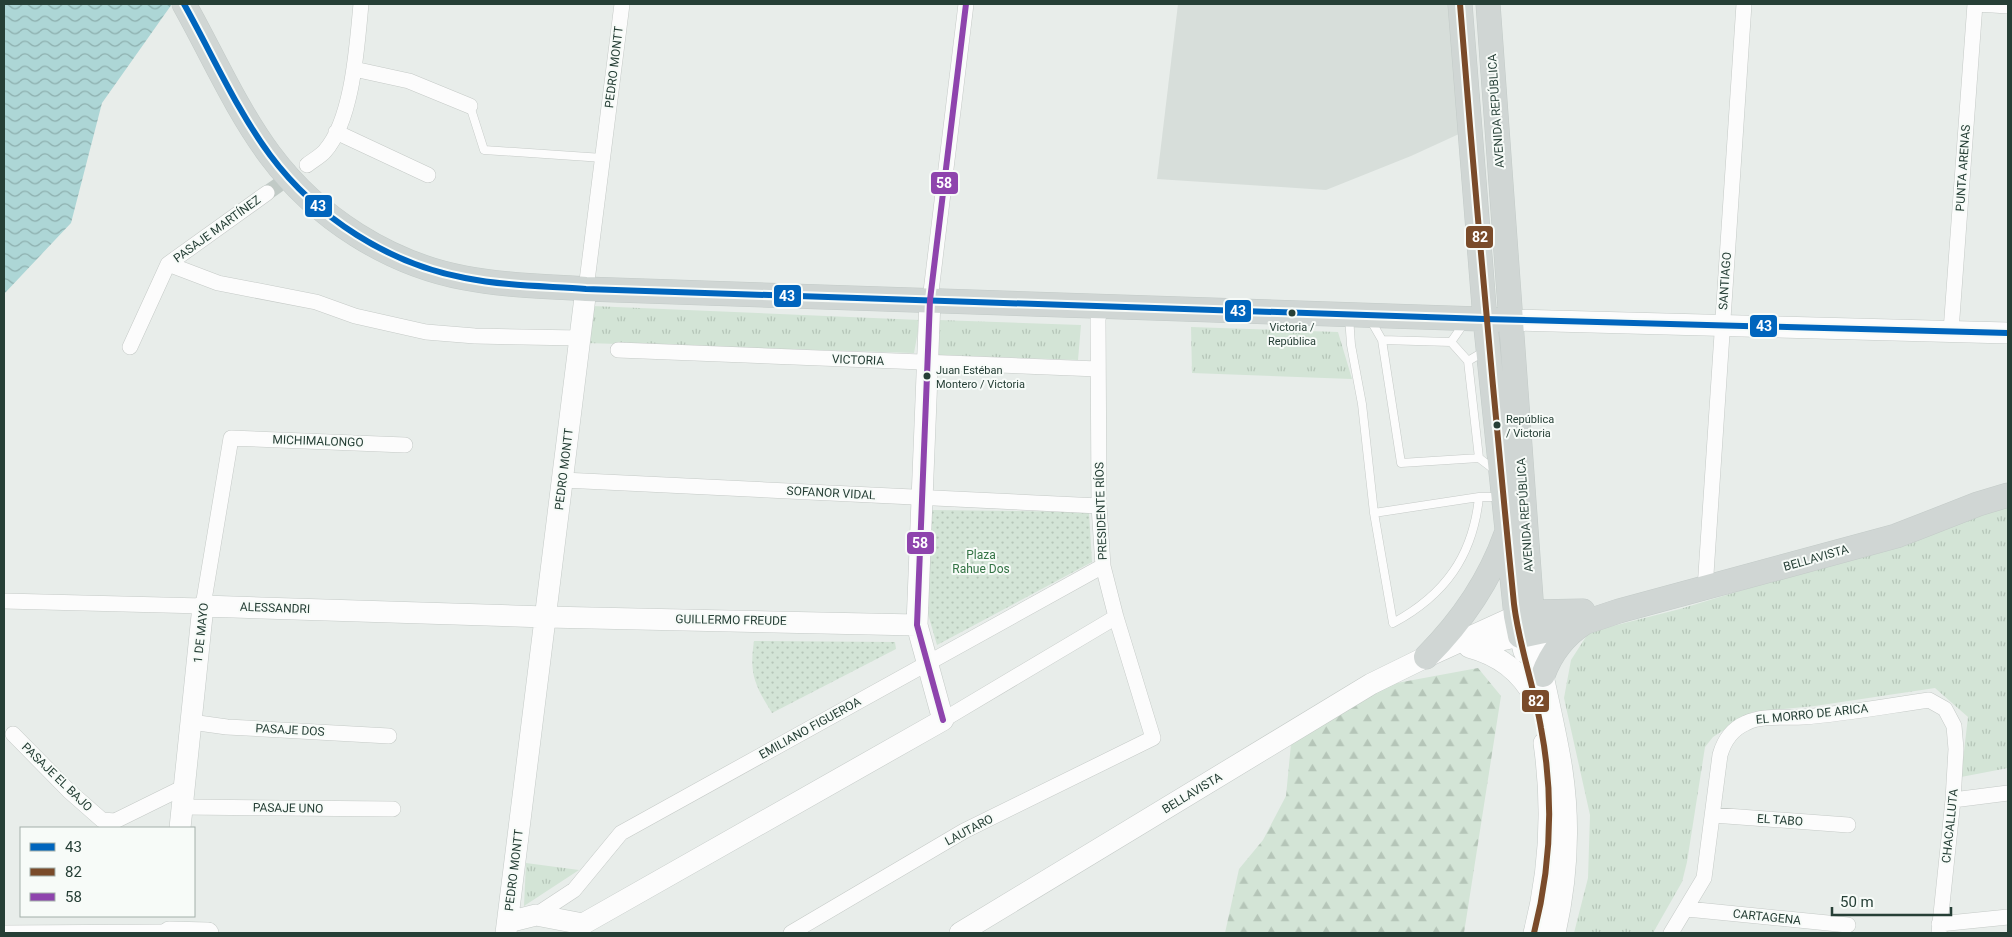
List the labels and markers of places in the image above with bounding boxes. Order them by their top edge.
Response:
marker: Victoria / República [1287,308,1297,318]
place label: Victoria / República [1268,321,1316,348]
place label: Juan Estéban Montero / Victoria [936,364,1025,391]
marker: Juan Estéban Montero / Victoria [922,371,932,381]
place label: República / Victoria [1506,413,1554,440]
marker: República / Victoria [1492,420,1502,430]

